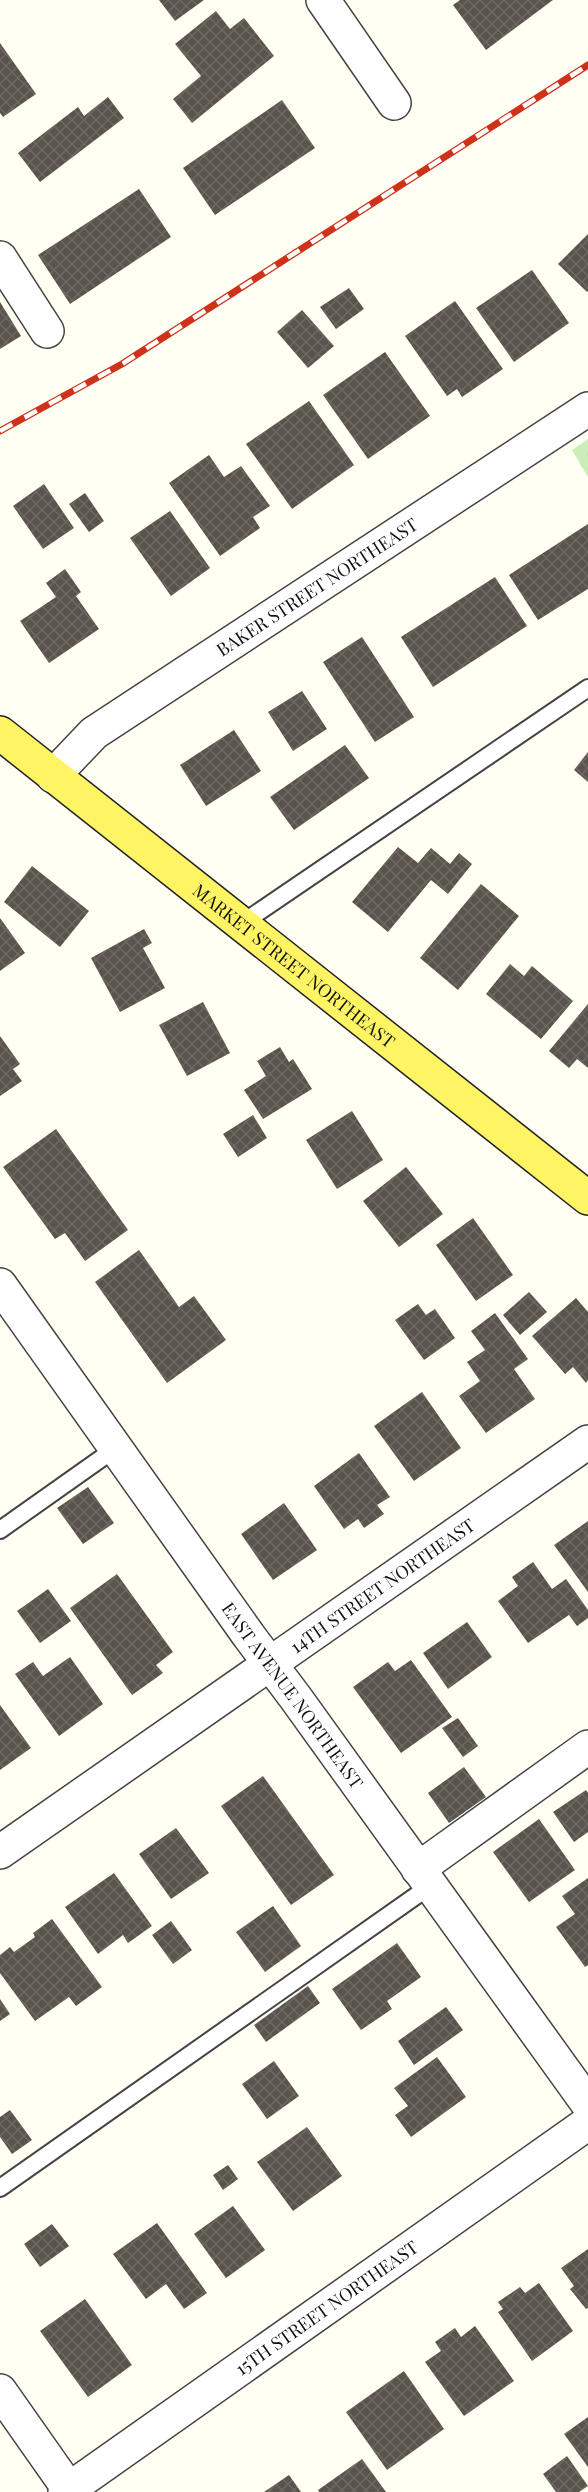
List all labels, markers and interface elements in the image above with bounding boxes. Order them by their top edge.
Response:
street label: BAKER STREET NORTHEAST [212,512,422,662]
street label: MARKET STREET NORTHEAST [188,878,400,1053]
street label: 14TH STREET NORTHEAST [285,1513,479,1658]
street label: EAST AVENUE NORTHEAST [217,1597,369,1793]
street label: 15TH STREET NORTHEAST [230,2235,423,2380]

